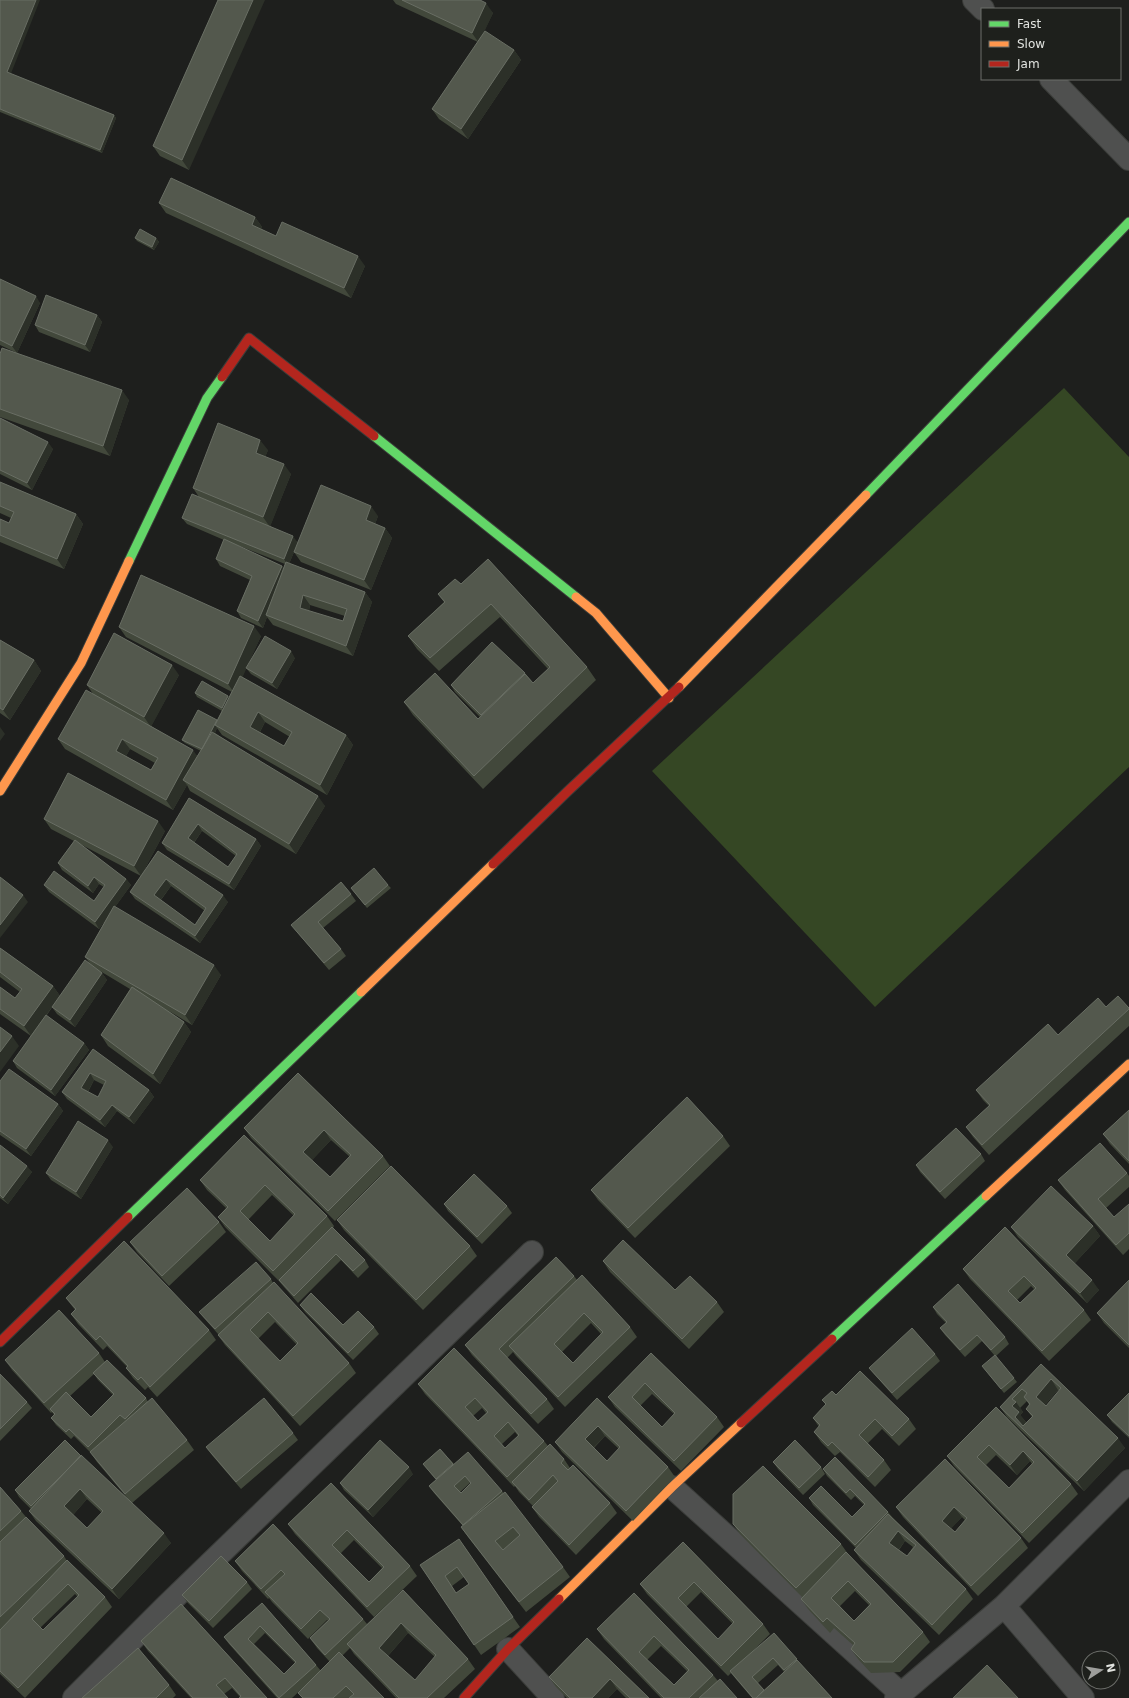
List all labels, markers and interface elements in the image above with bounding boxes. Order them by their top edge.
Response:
legend [981,8,1121,80]
text: Fast [1017,17,1041,31]
text: Slow [1017,37,1045,51]
text: Jam [1016,57,1040,71]
north arrow [1081,1650,1121,1690]
text: N [1103,1662,1118,1674]

